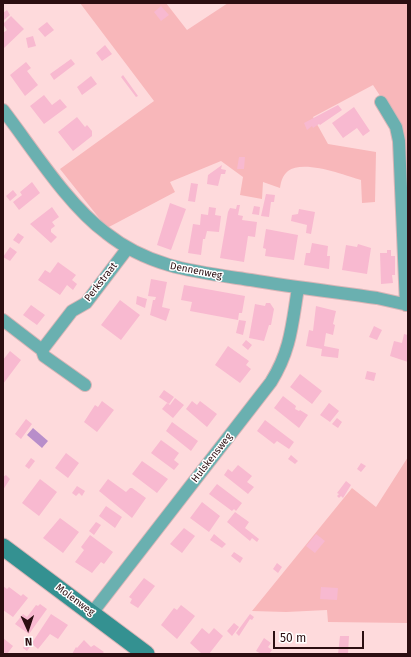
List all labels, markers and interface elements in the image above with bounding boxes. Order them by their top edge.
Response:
street label: Perkstraat [82,260,120,304]
street label: Dennenweg [169,260,223,282]
street label: Hulskensweg [189,431,235,485]
street label: Molenweg [53,581,97,619]
north arrow [8,609,48,649]
scale bar [275,623,366,649]
text: 50 m [280,631,306,645]
text: N [25,635,33,648]

